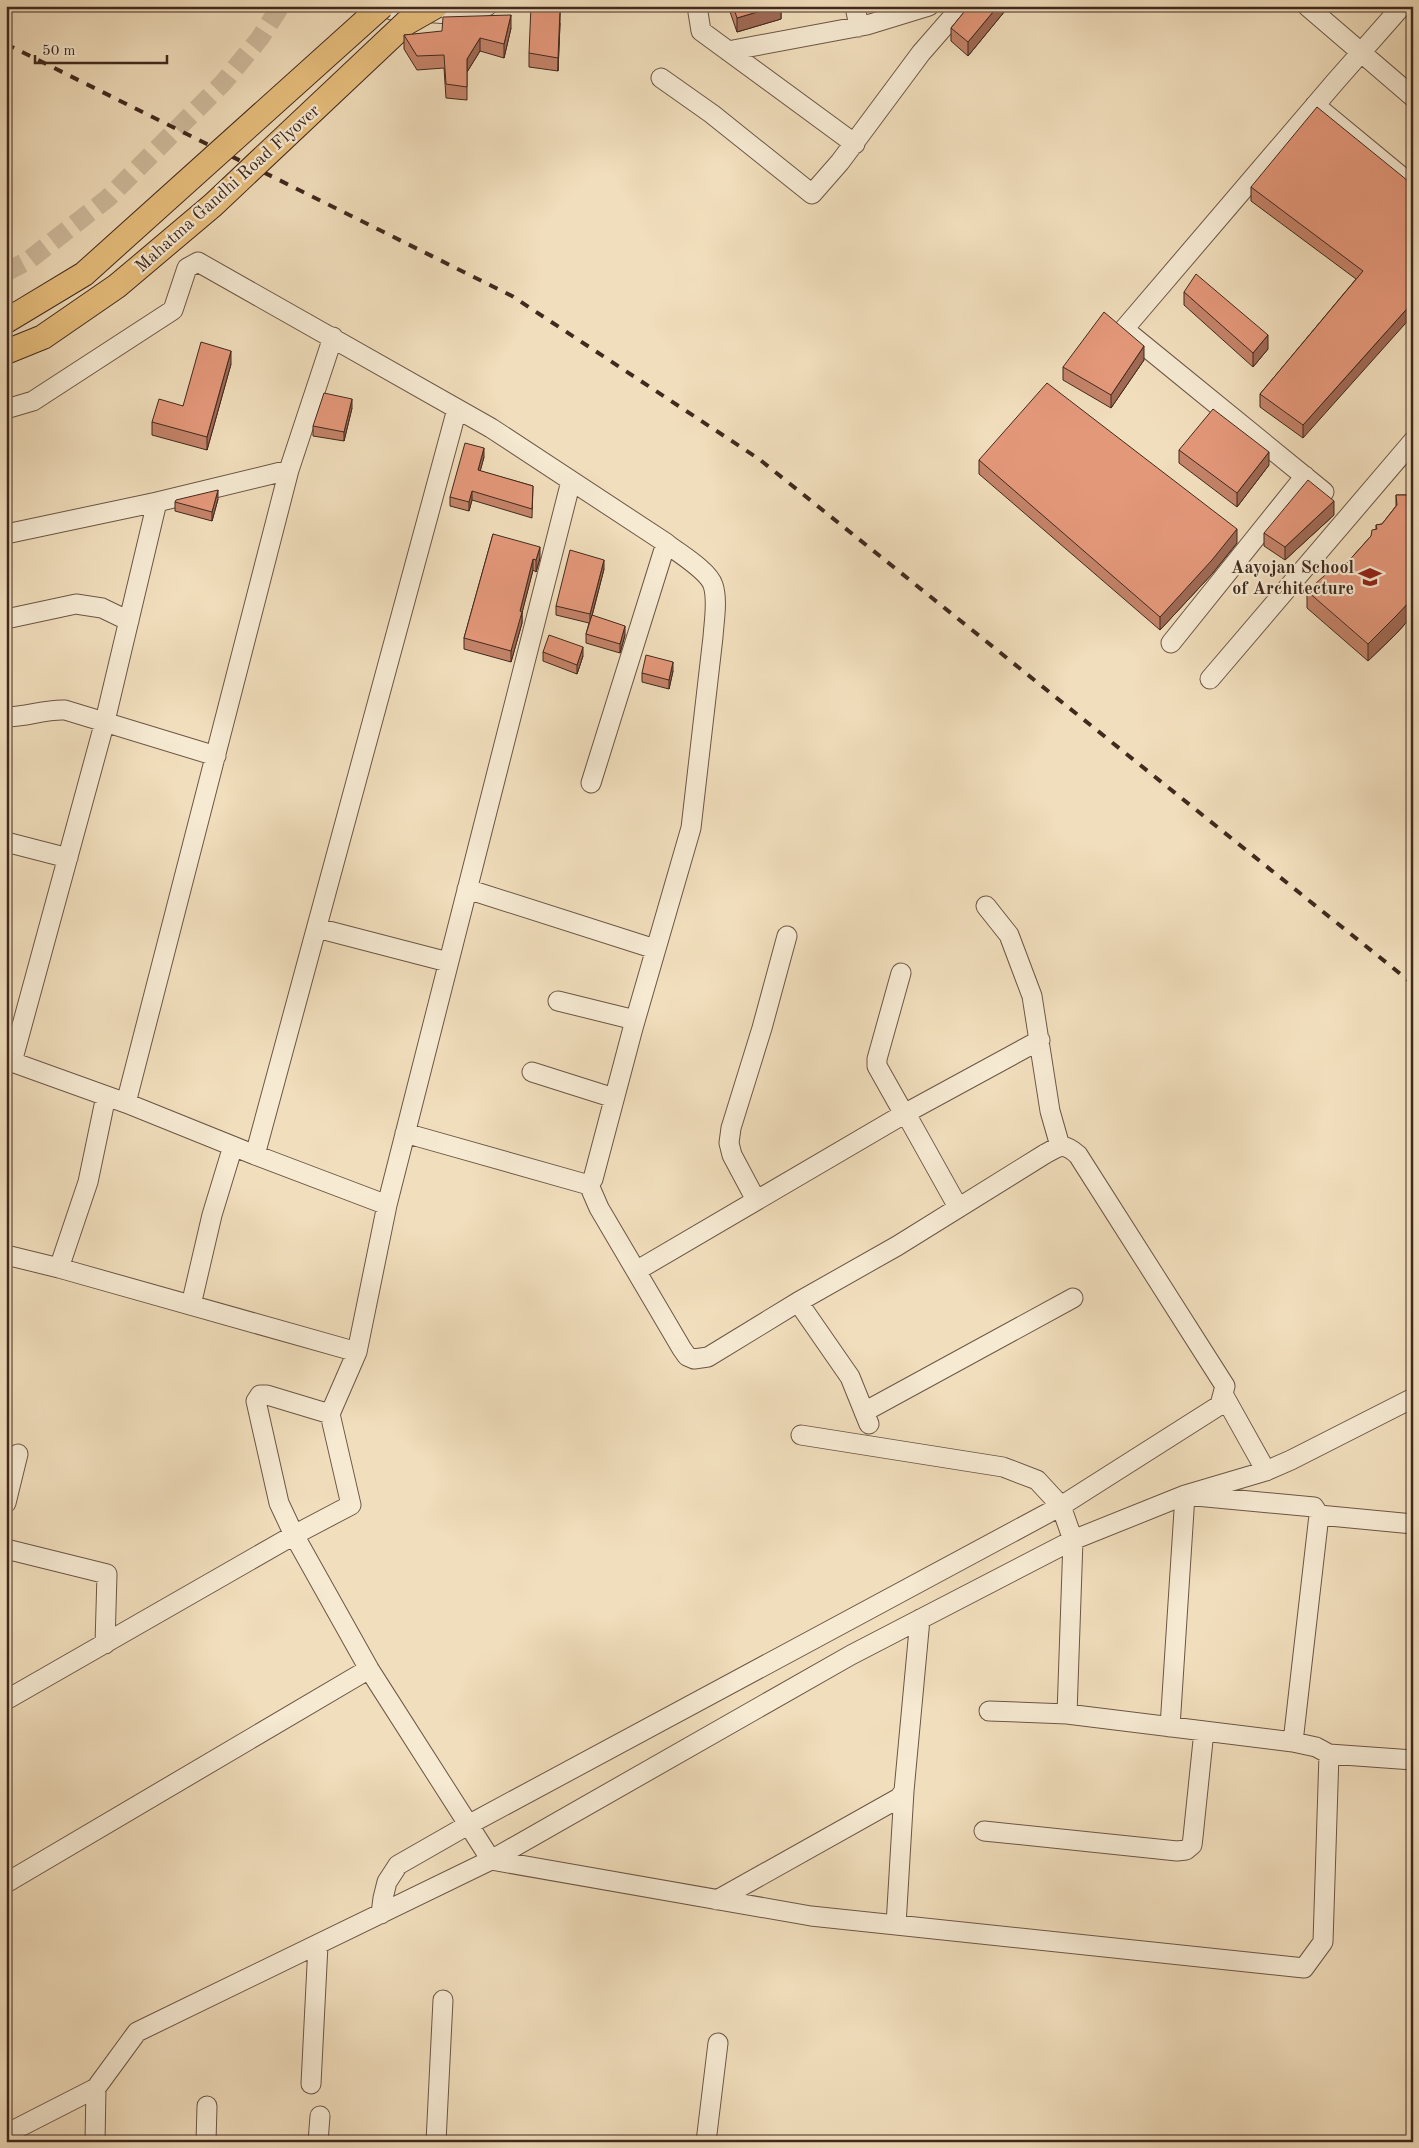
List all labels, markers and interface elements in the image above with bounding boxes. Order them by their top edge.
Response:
scale bar [35,32,168,64]
text: 50 m [42,44,76,59]
street label: Mahatma Gandhi Road Flyover [132,101,324,276]
place label: Aayojan School of Architecture [1231,559,1354,598]
school or university icon: Aayojan School of Architecture [1357,564,1383,590]

